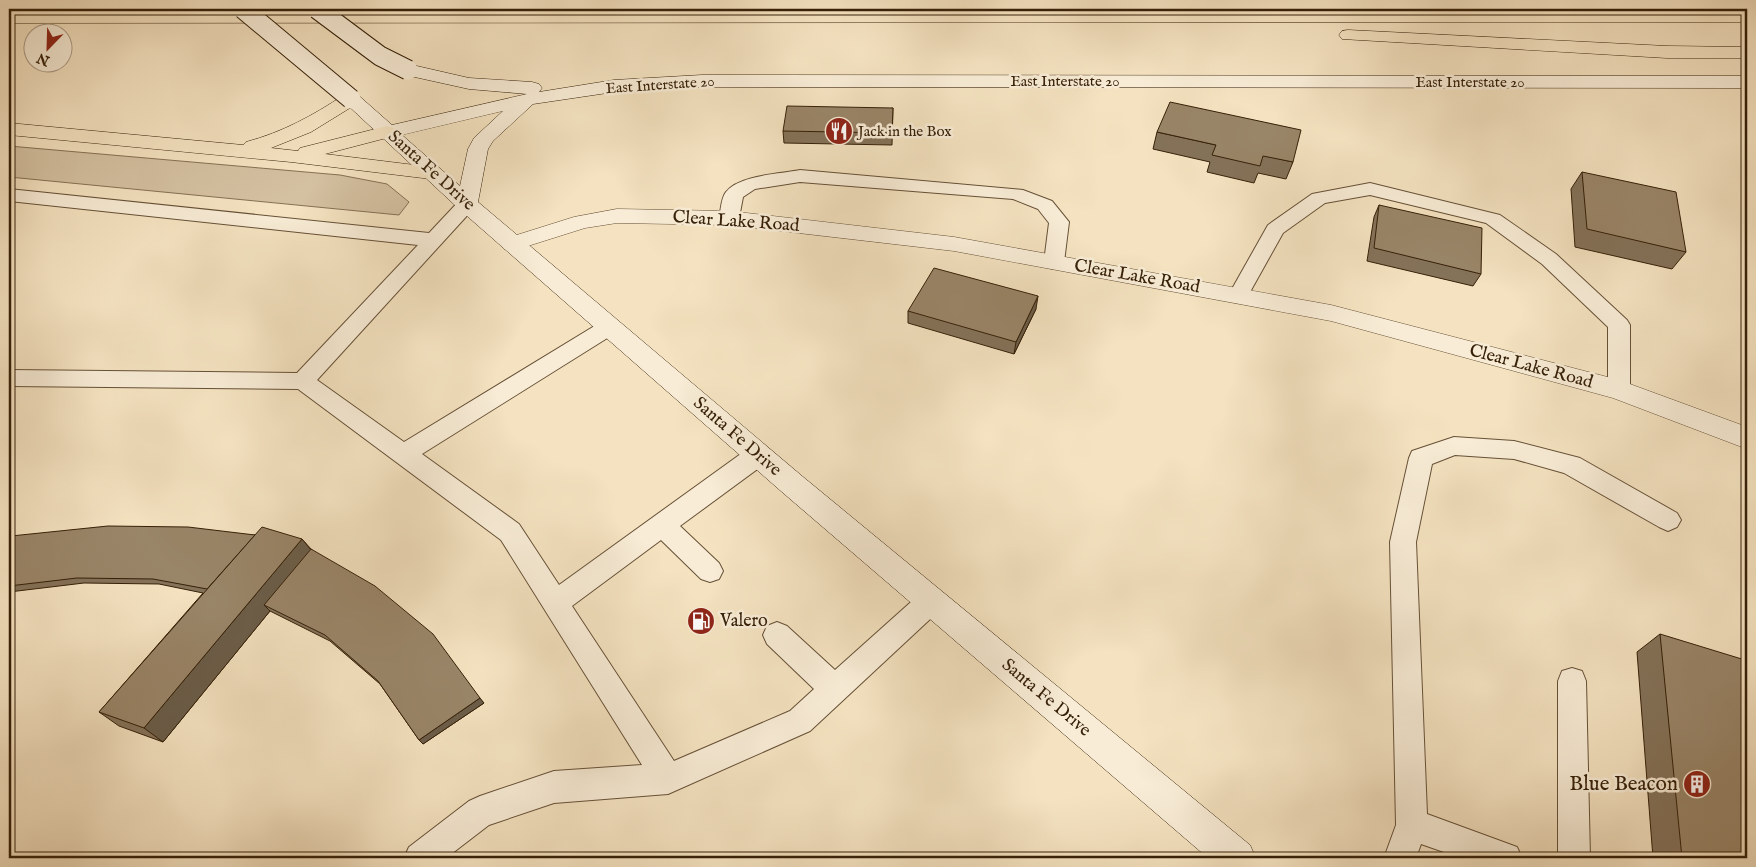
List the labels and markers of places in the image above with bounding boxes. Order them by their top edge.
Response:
restaurant icon: Jack in the Box [824,116,854,146]
place label: Jack in the Box [856,122,952,141]
fuel station icon: Valero [686,606,716,636]
place label: Valero [719,610,768,633]
building icon: Blue Beacon [1682,769,1712,799]
place label: Blue Beacon [1569,771,1678,798]

